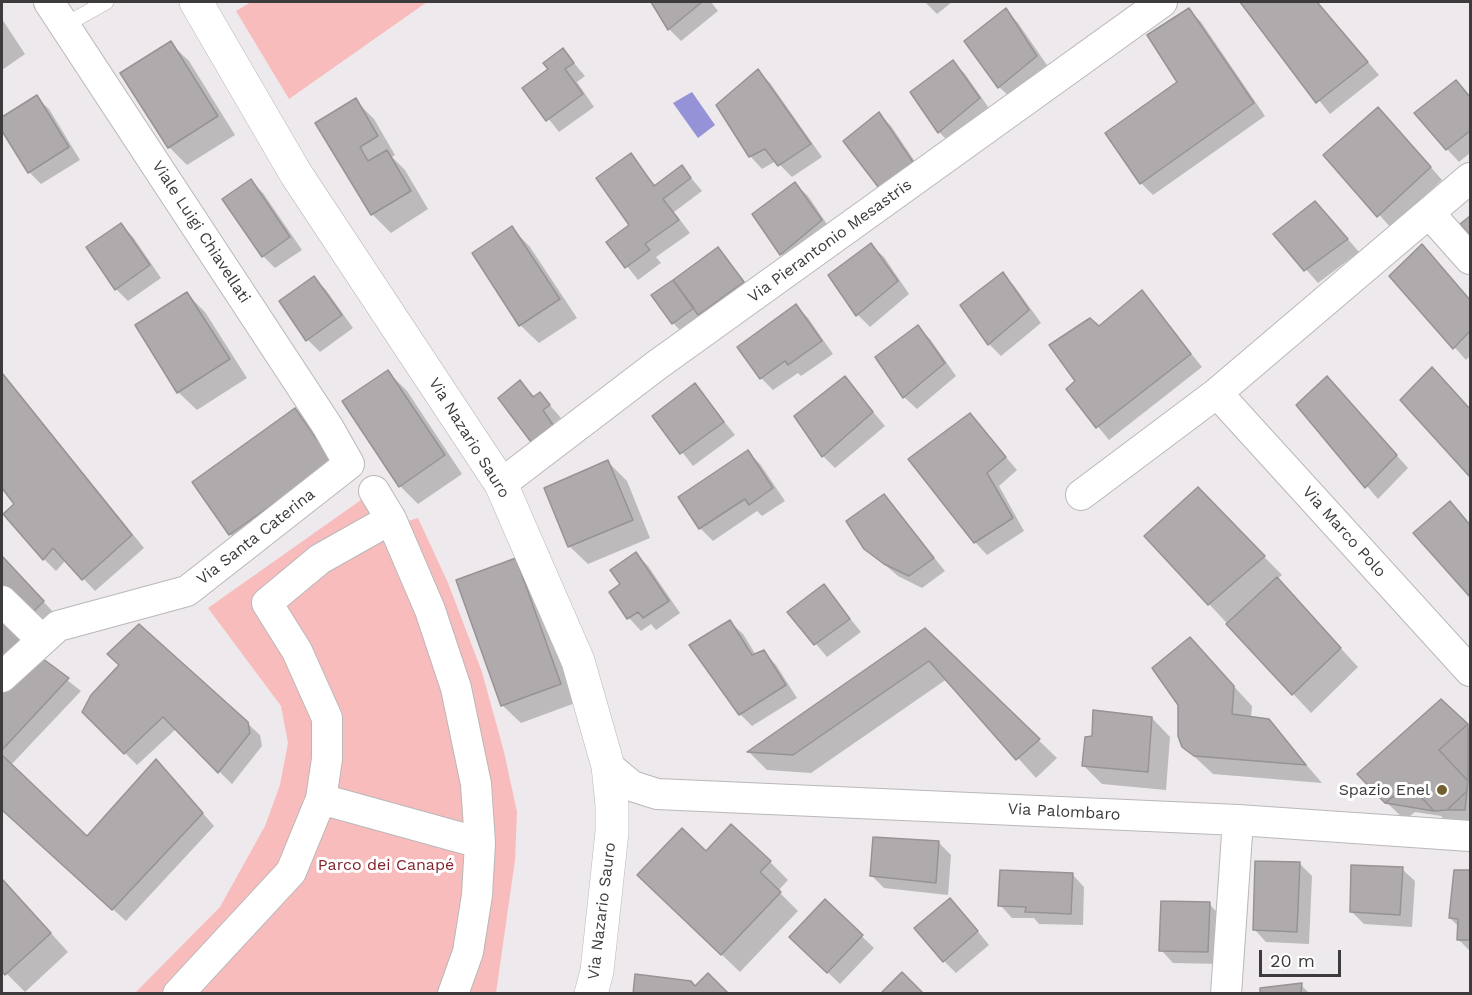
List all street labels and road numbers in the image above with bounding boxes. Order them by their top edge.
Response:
street label: Viale Luigi Chiavellati [148,157,254,307]
street label: Via Pierantonio Mesastris [744,175,916,307]
street label: Via Nazario Sauro [424,374,514,502]
street label: Via Marco Polo [1298,483,1390,581]
street label: Via Santa Caterina [193,485,319,589]
street label: Via Palombaro [1007,799,1121,825]
street label: Via Nazario Sauro [584,841,620,981]

